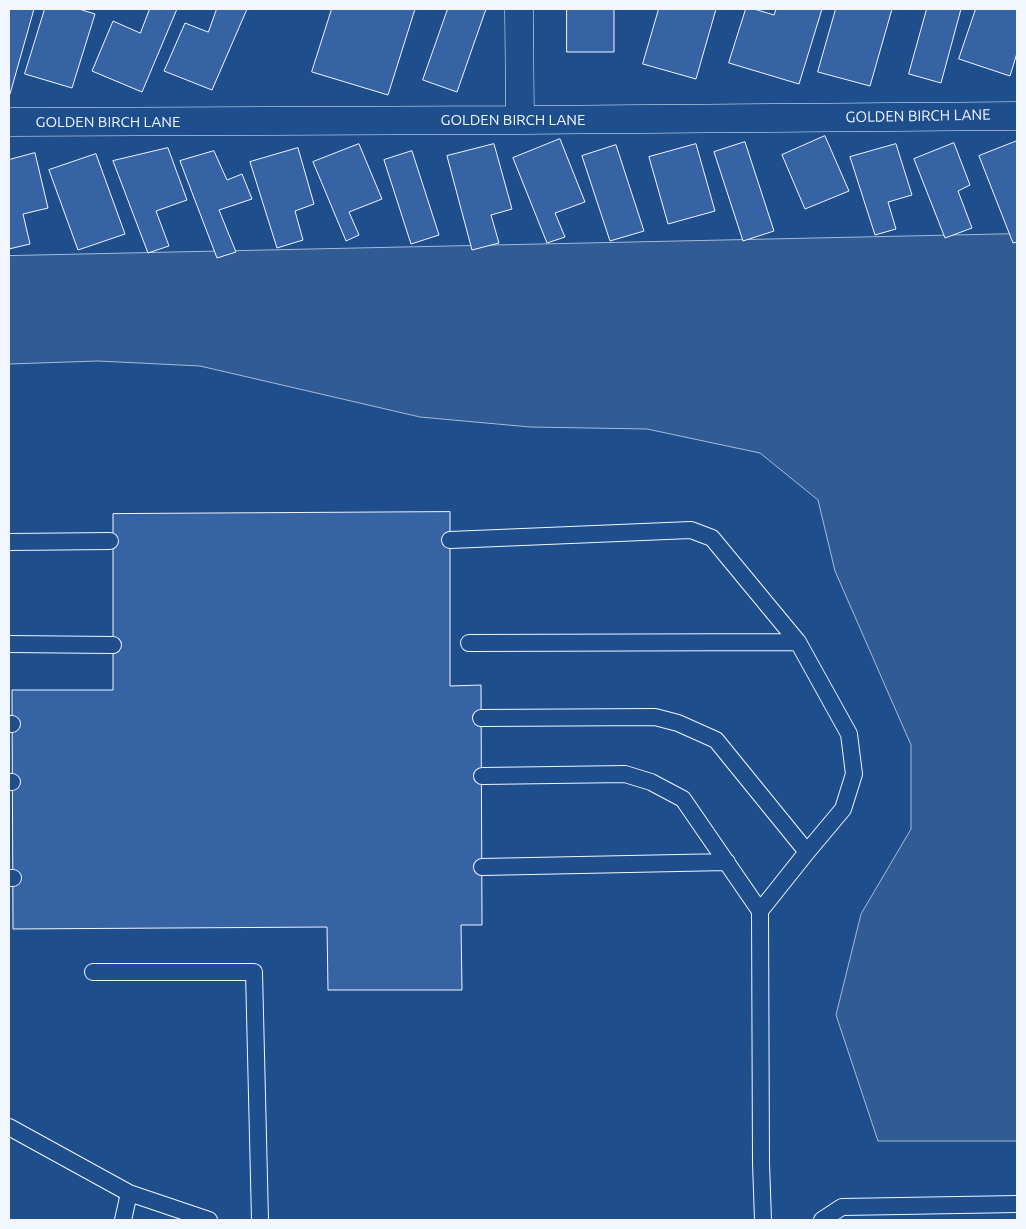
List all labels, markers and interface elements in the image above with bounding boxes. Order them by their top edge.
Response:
street label: GOLDEN BIRCH LANE [845,106,991,126]
street label: GOLDEN BIRCH LANE [441,111,585,129]
street label: GOLDEN BIRCH LANE [36,113,180,131]

